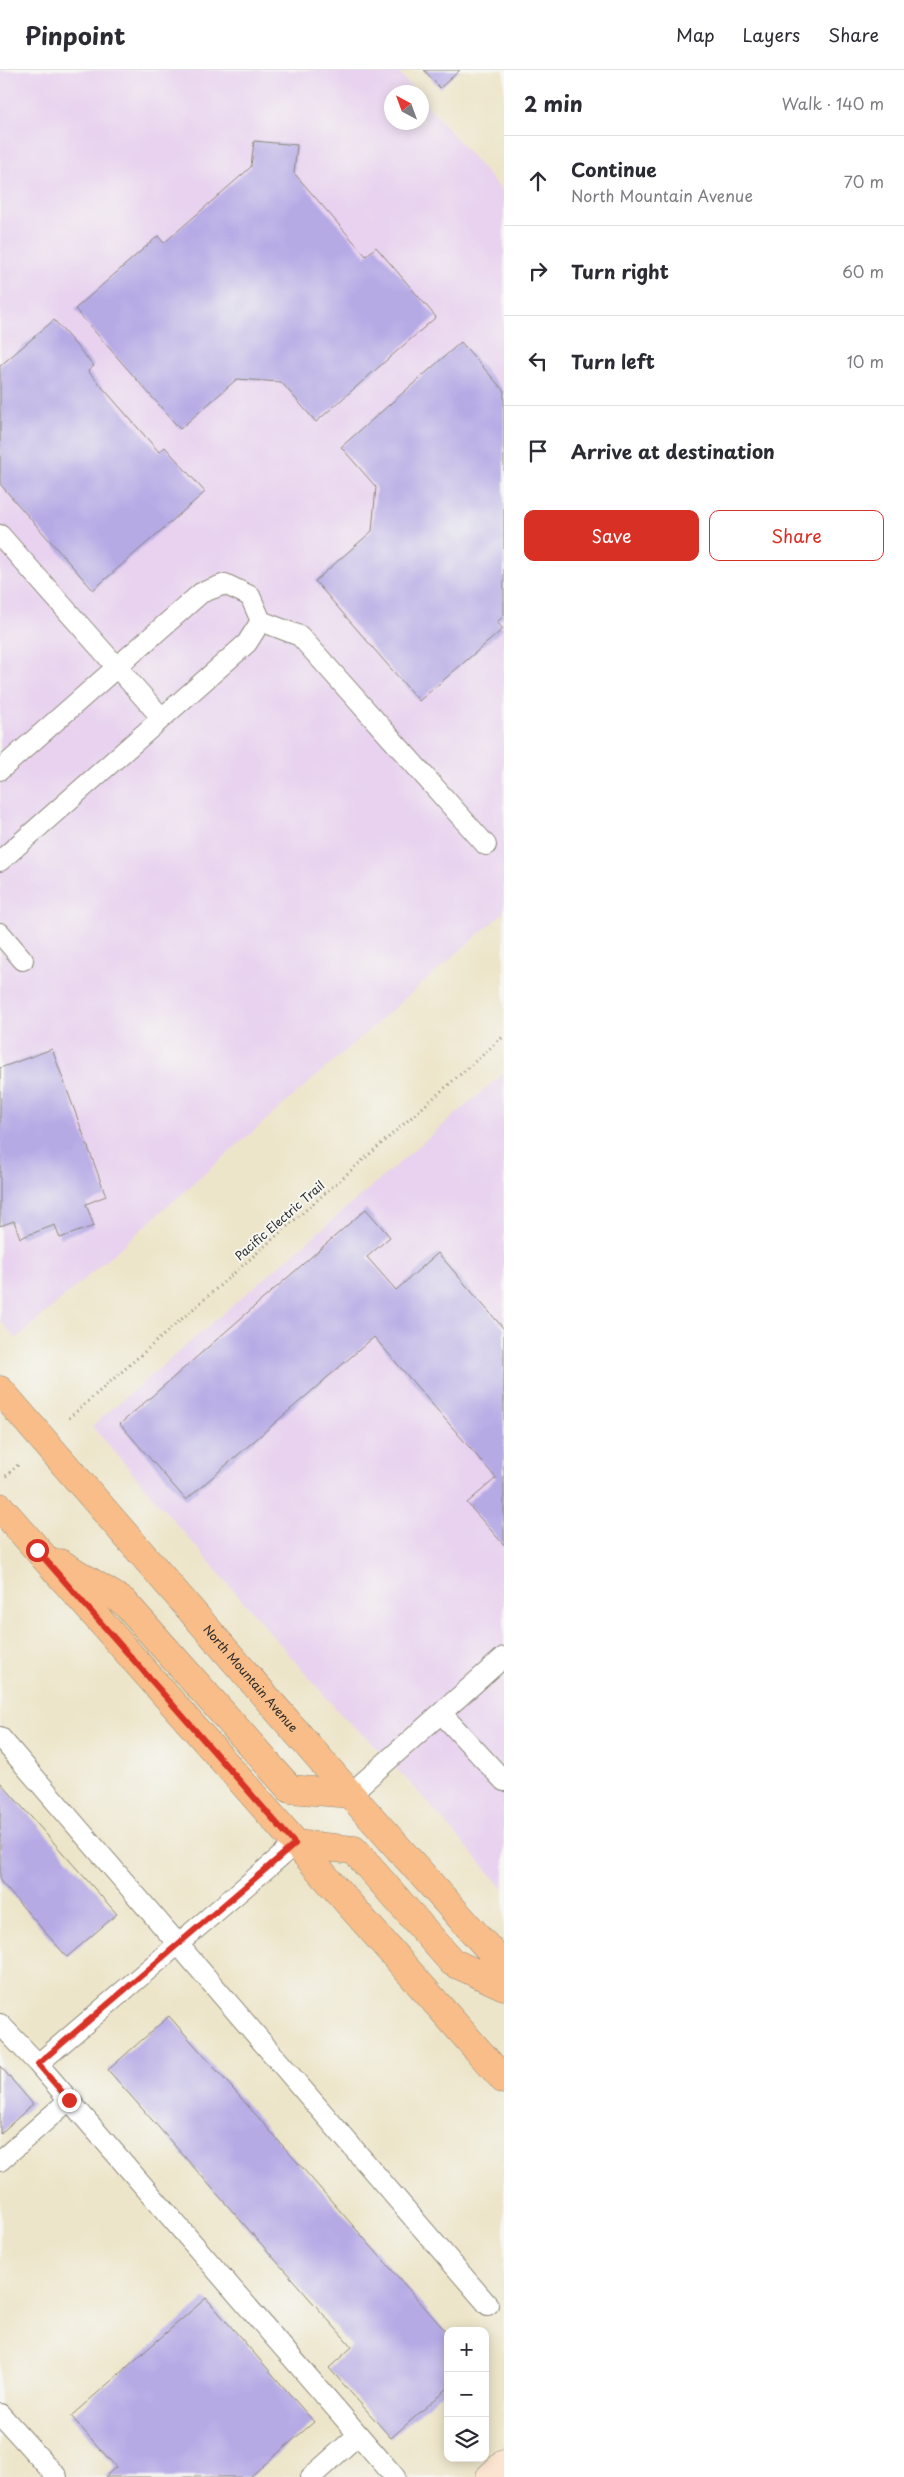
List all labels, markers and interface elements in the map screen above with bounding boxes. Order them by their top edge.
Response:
text: Pinpoint [25,17,126,53]
text: Map [676,21,715,48]
text: Layers [743,21,800,48]
text: Share [828,21,879,48]
north arrow [384,85,429,130]
text: 2 min [524,87,583,119]
text: Walk · 140 m [782,91,884,115]
text: Continue [571,155,657,183]
icon: ahead [524,167,552,195]
text: 70 m [844,169,884,193]
text: North Mountain Avenue [571,183,753,207]
icon: right [524,257,552,285]
text: Turn right [571,257,669,285]
text: 60 m [842,259,884,283]
icon: left [524,347,552,375]
text: Turn left [571,347,655,375]
text: 10 m [847,349,884,373]
icon: arrive [524,437,552,465]
text: Arrive at destination [571,437,775,465]
button: Save [524,510,699,561]
button: Share [709,510,884,561]
street label: Pacific Electric Trail [230,1176,328,1264]
route start [26,1539,49,1562]
street label: North Mountain Avenue [199,1621,302,1736]
route end [58,2089,81,2112]
map controls [444,2327,489,2462]
button: + [444,2327,489,2372]
button: − [444,2372,489,2417]
button: layers [444,2417,489,2462]

